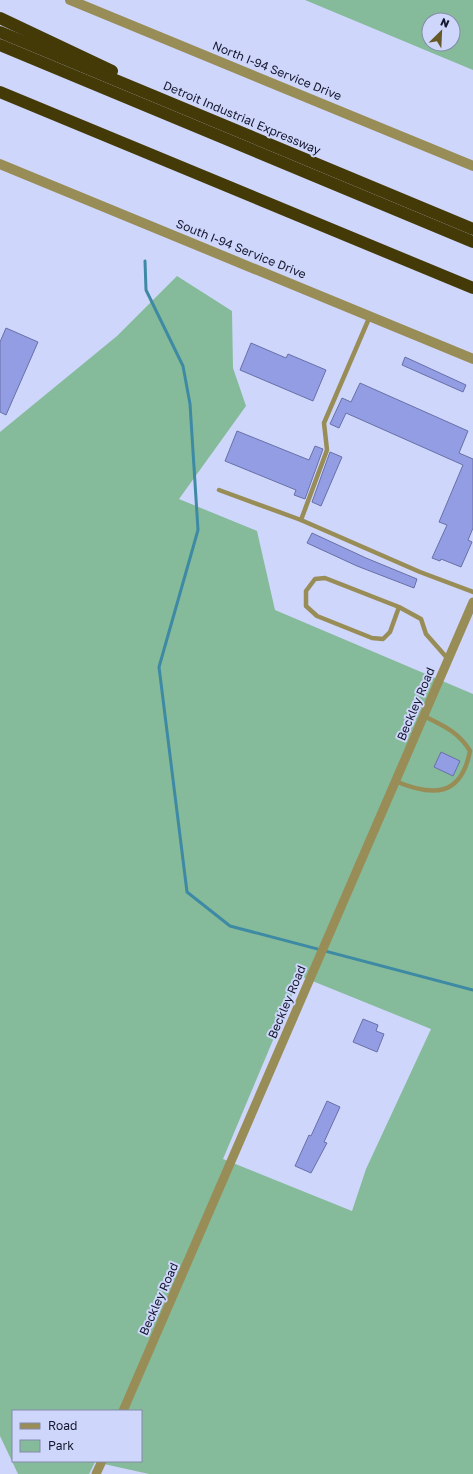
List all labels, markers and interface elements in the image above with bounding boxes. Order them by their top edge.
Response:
north arrow [421,12,461,52]
text: N [439,15,452,30]
street label: North I-94 Service Drive [210,38,344,103]
street label: Detroit Industrial Expressway [161,77,323,158]
street label: South I-94 Service Drive [174,216,309,282]
street label: Beckley Road [393,665,438,743]
street label: Beckley Road [264,963,309,1041]
street label: Beckley Road [136,1260,181,1337]
legend [12,1410,142,1462]
text: Road [48,1418,77,1433]
text: Park [48,1438,74,1453]

